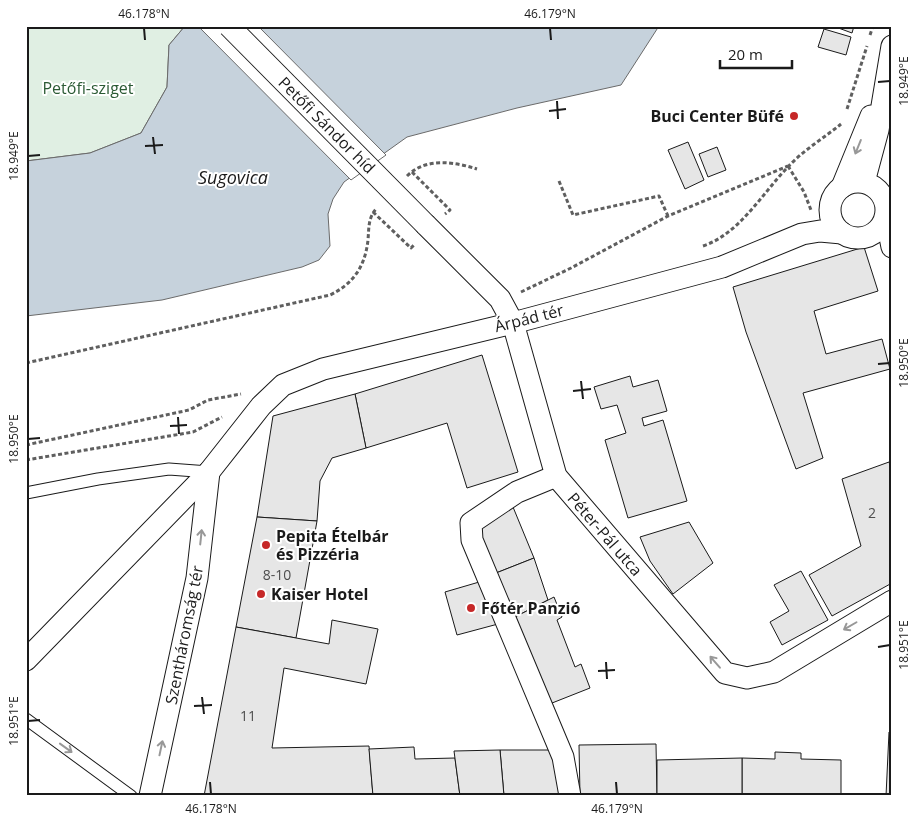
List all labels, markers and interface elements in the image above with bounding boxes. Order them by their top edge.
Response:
text: 46.178°N [118,5,170,22]
text: 46.179°N [524,5,576,22]
scale bar [720,38,793,70]
text: 20 m [728,44,763,64]
text: 18.949°E [895,56,912,106]
street label: Petőfi Sándor híd [274,72,380,178]
park label: Petőfi-sziget [42,77,134,99]
place label: Buci Center Büfé [651,105,784,127]
marker: Buci Center Büfé [788,110,800,122]
text: 18.949°E [5,131,22,181]
one-way arrow [853,138,862,154]
water label: Sugovica [198,165,268,189]
street label: Árpád tér [492,299,566,337]
text: 18.950°E [895,338,912,388]
text: 18.950°E [5,414,22,464]
street label: Péter-Pál utca [563,488,647,580]
house number: 2 [868,503,876,522]
place label: Pepita Ételbár és Pizzéria [276,525,389,565]
one-way arrow [196,530,206,546]
marker: Pepita Ételbár és Pizzéria [260,539,272,551]
street label: Szentháromság tér [160,563,208,706]
house number: 8-10 [263,565,291,584]
place label: Kaiser Hotel [271,583,368,605]
marker: Kaiser Hotel [255,588,267,600]
place label: Főtér Panzió [481,597,580,619]
marker: Főtér Panzió [465,602,477,614]
text: 18.951°E [895,620,912,670]
one-way arrow [842,621,857,631]
one-way arrow [709,655,720,668]
text: 18.951°E [5,696,22,746]
house number: 11 [240,706,256,725]
one-way arrow [157,741,166,757]
one-way arrow [58,743,72,753]
text: 46.178°N [185,800,237,817]
text: 46.179°N [591,800,643,817]

